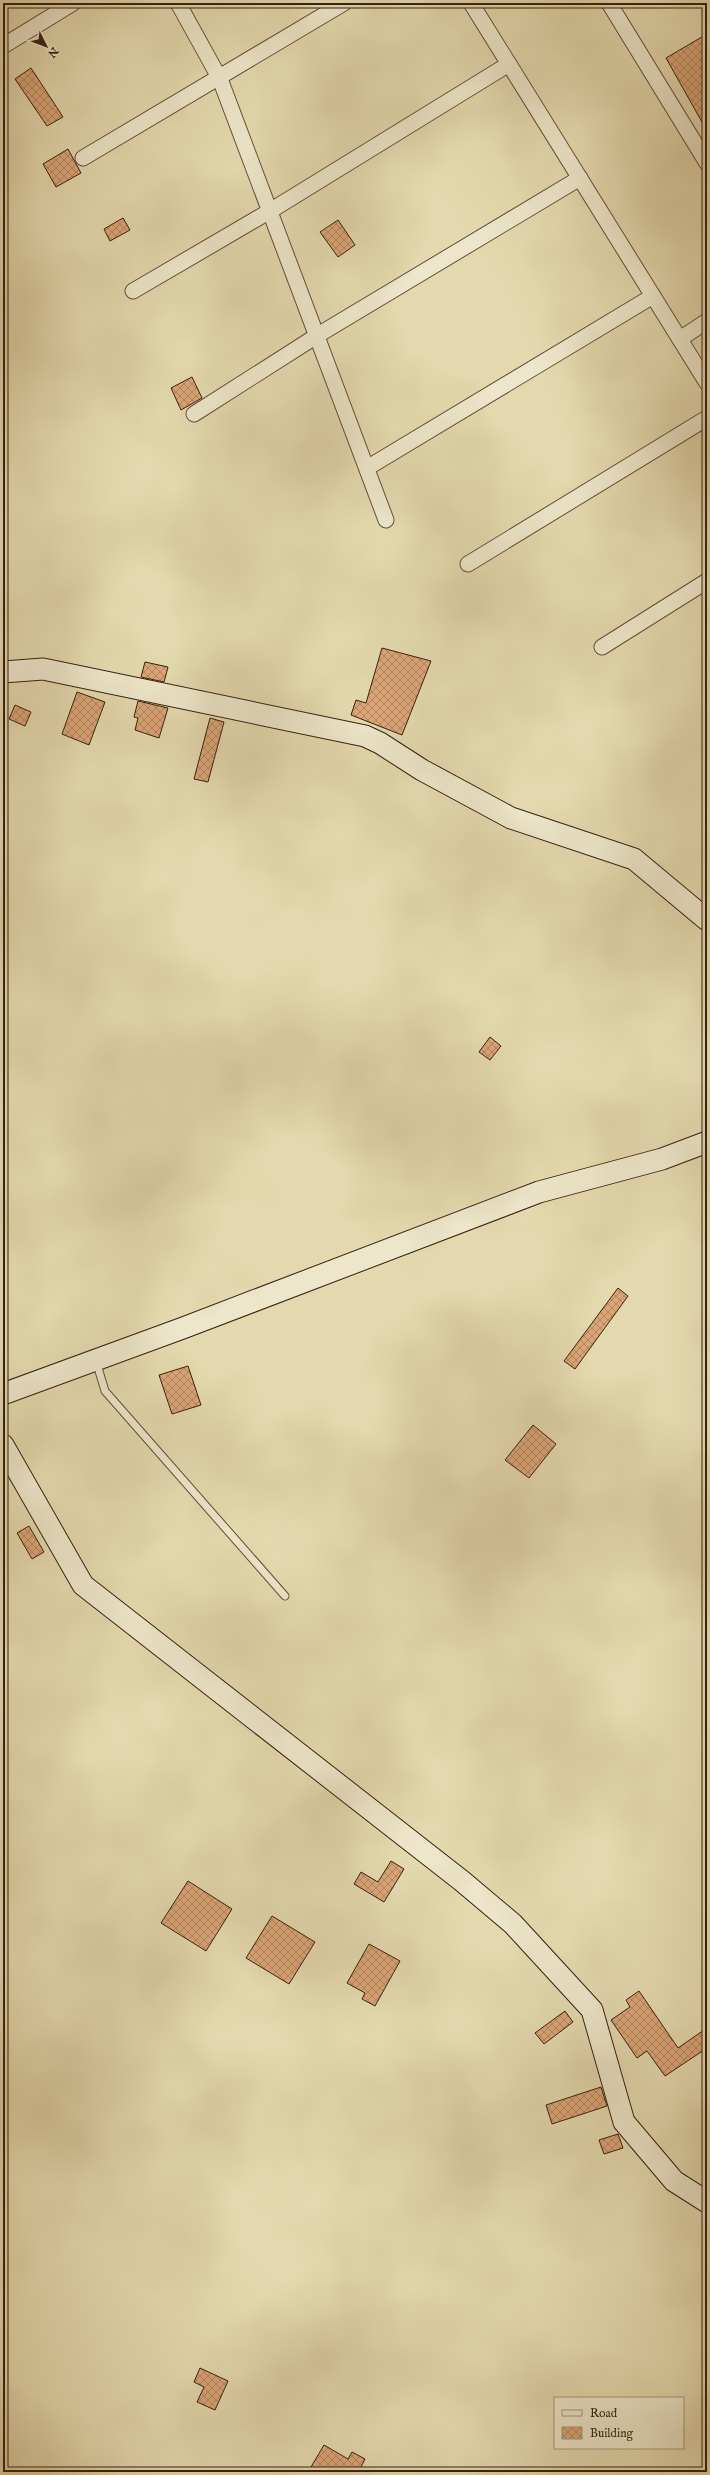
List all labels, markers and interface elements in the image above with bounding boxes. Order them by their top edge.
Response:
north arrow [26,26,66,66]
text: N [44,43,62,61]
legend [554,2397,684,2449]
text: Road [590,2406,618,2421]
text: Building [590,2426,634,2441]

